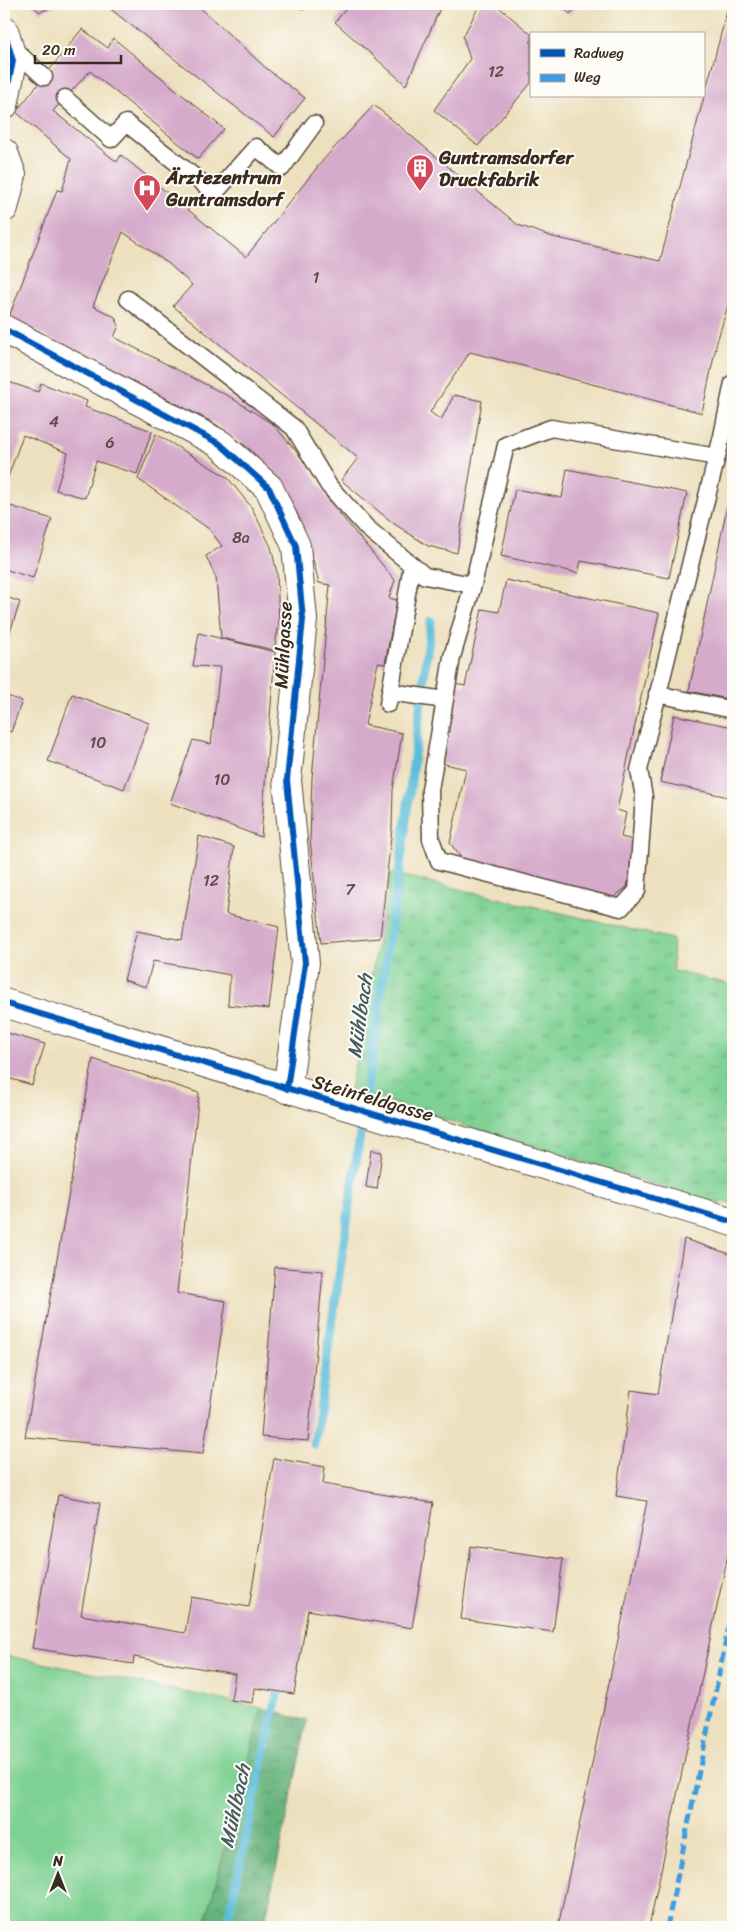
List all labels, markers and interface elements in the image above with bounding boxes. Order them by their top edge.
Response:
scale bar [35,32,121,64]
legend [530,32,704,98]
text: 20 m [42,37,76,63]
text: Radweg [574,40,624,66]
house number: 12 [488,57,504,86]
text: Weg [574,64,601,90]
place label: Guntramsdorfer Druckfabrik [438,141,574,196]
building icon: Guntramsdorfer Druckfabrik [405,153,435,192]
place label: Ärztezentrum Guntramsdorf [165,161,285,216]
hospital icon: Ärztezentrum Guntramsdorf [132,173,162,212]
house number: 1 [313,263,320,292]
house number: 4 [49,407,59,436]
house number: 6 [105,428,115,457]
house number: 8a [232,523,250,552]
street label: Mühlgasse [264,600,302,690]
house number: 10 [90,728,106,757]
house number: 10 [214,765,230,794]
house number: 12 [203,866,219,895]
house number: 7 [345,875,355,904]
water label: Mühlbach [337,969,384,1060]
street label: Steinfeldgasse [309,1065,438,1131]
water label: Mühlbach [209,1759,261,1851]
north arrow [32,1848,82,1898]
text: N [52,1849,63,1874]

